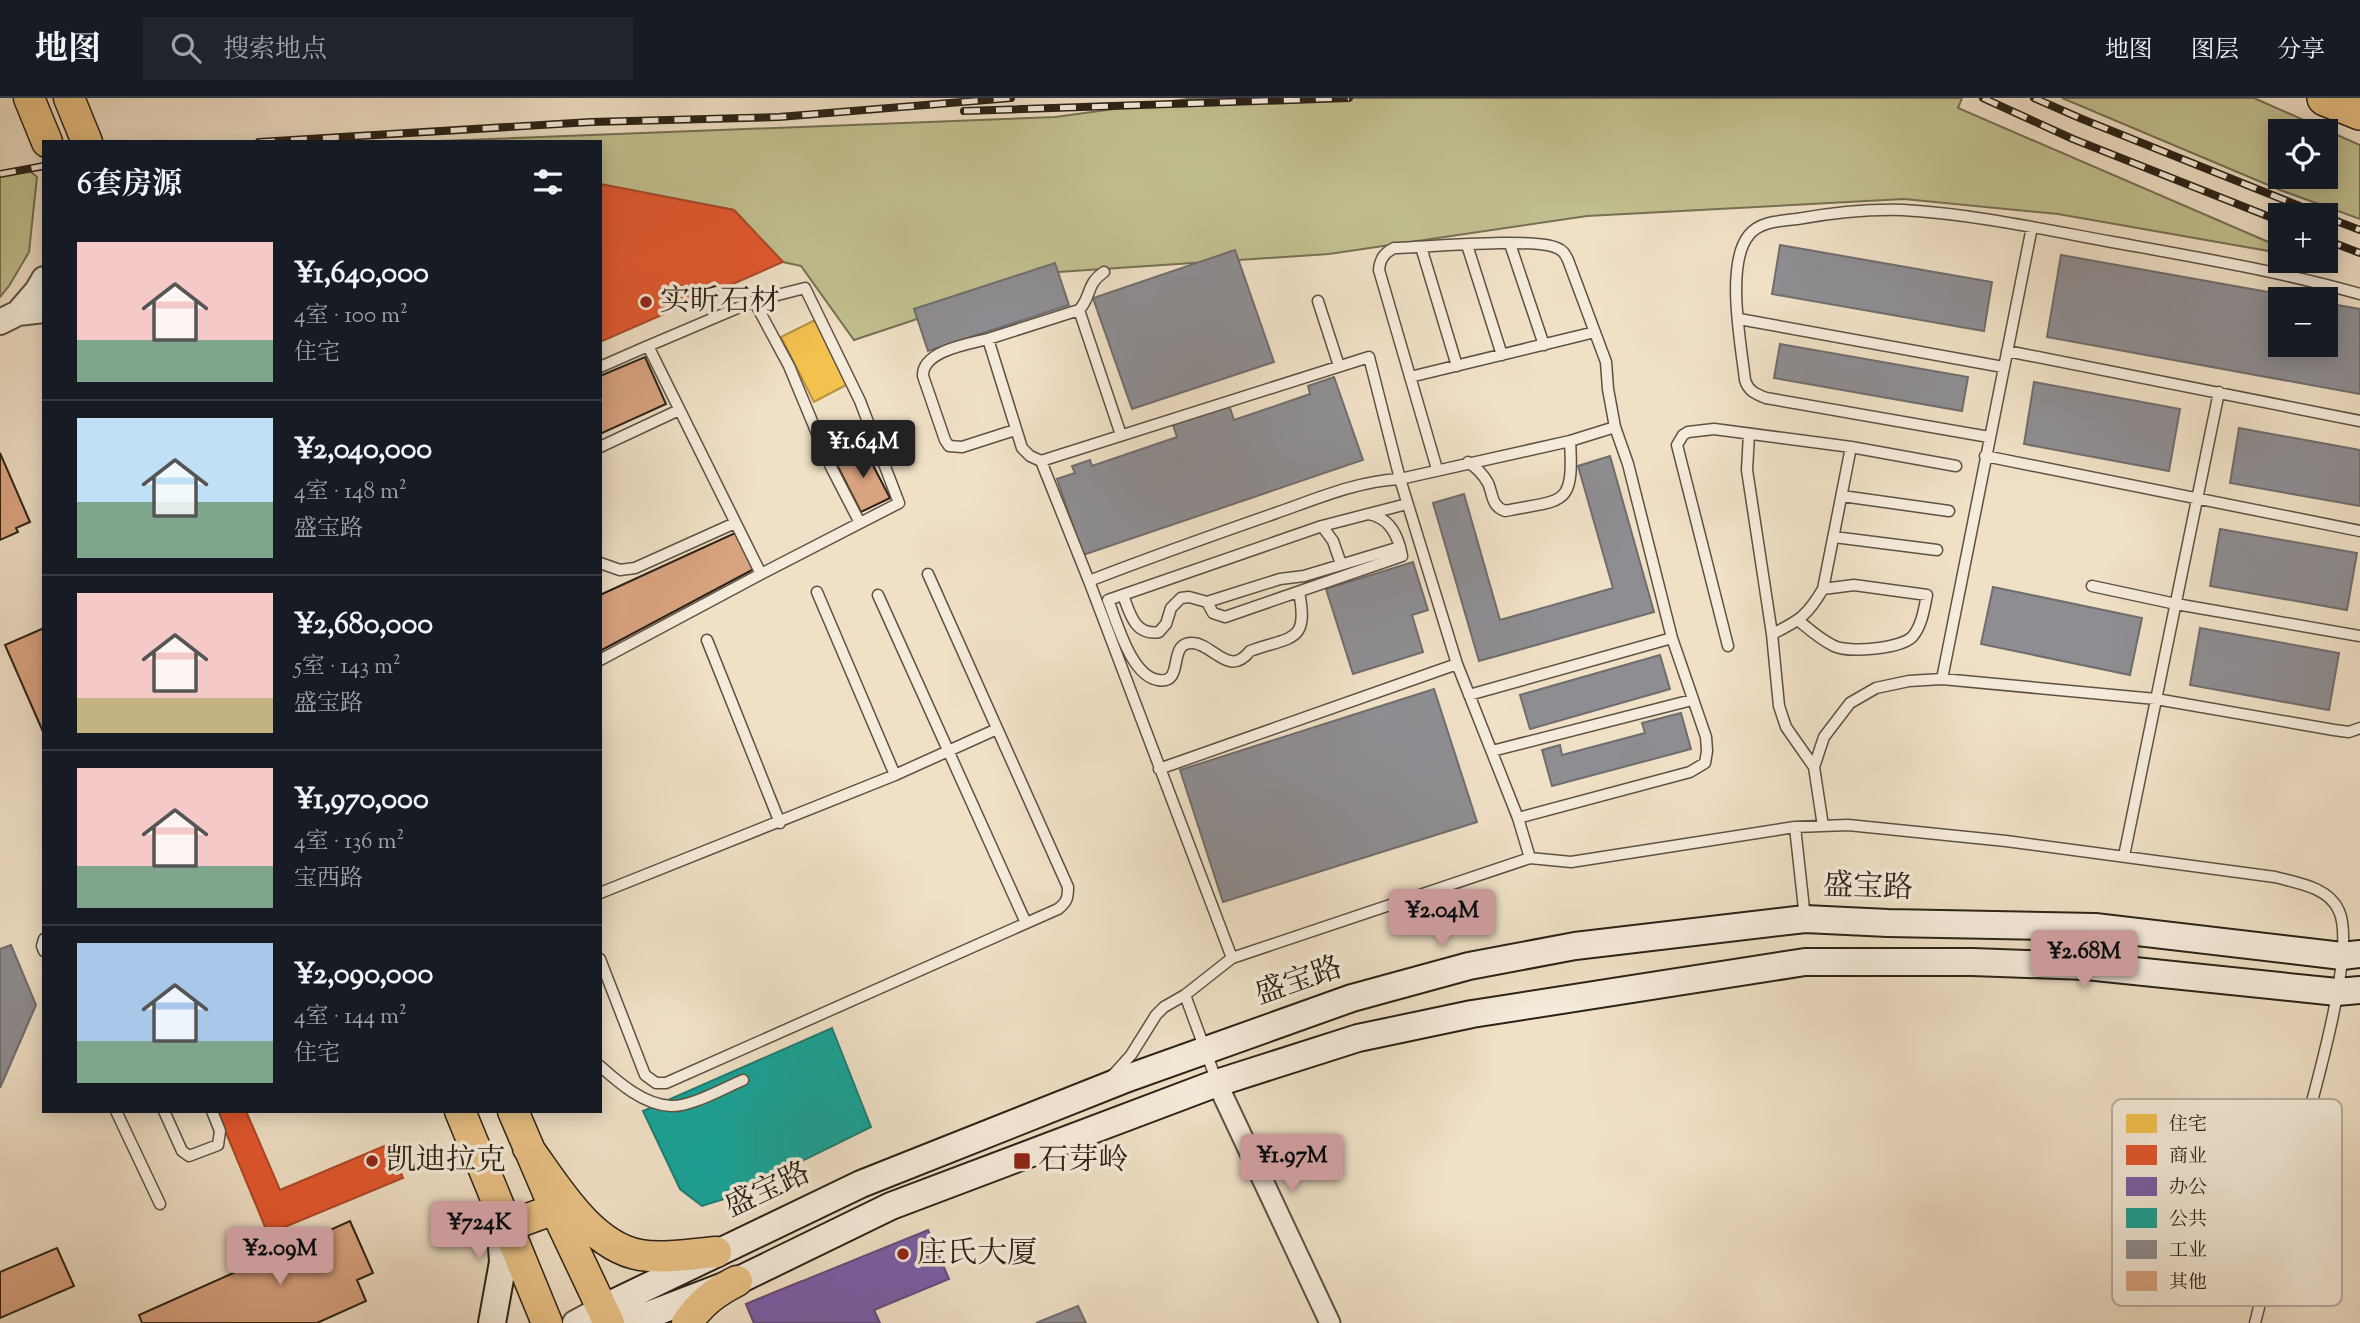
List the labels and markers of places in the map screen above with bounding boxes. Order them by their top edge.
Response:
place label: 实昕石材 [660,281,780,324]
marker: 实昕石材 [638,294,654,310]
pin: ¥1.64M [806,420,920,480]
pin: ¥2.04M [1385,890,1499,949]
pin: ¥2.68M [2027,930,2141,990]
pin: ¥1.97M [1235,1134,1349,1194]
place label: 凯迪拉克 [386,1140,506,1183]
place label: 石芽岭 [1038,1140,1128,1183]
marker: 石芽岭 [1012,1151,1032,1171]
marker: 凯迪拉克 [364,1153,380,1169]
pin: ¥724K [430,1202,528,1261]
pin: ¥2.09M [223,1228,337,1287]
place label: 庄氏大厦 [917,1233,1037,1276]
marker: 庄氏大厦 [895,1246,911,1262]

